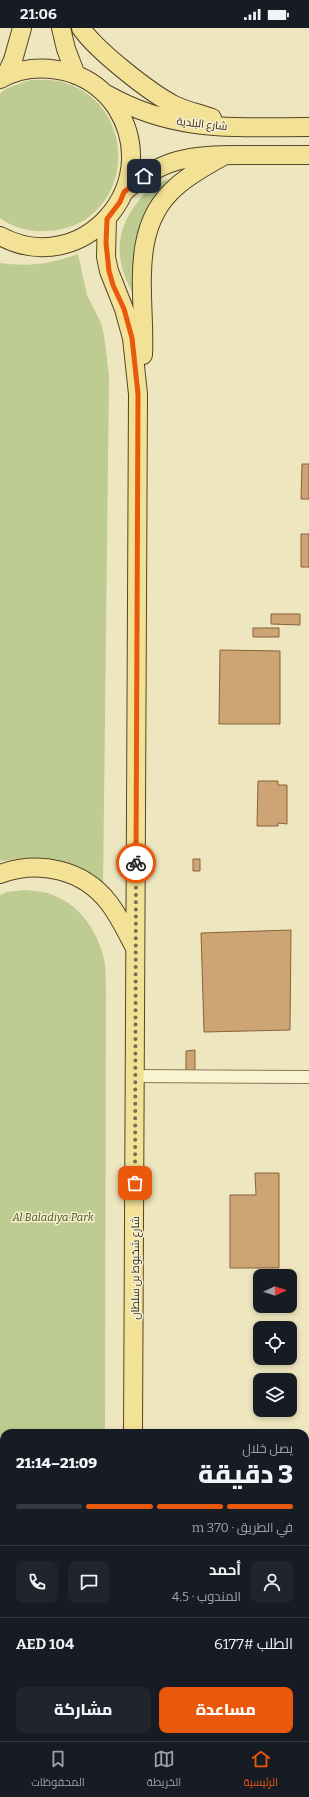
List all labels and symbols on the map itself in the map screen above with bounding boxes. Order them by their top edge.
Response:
street label: شارع البلدية [176,115,228,134]
pin [127,159,161,193]
courier [116,843,156,883]
pin [118,1166,152,1200]
park label: Al Baladiya Park [11,1211,95,1224]
street label: شارع شخبوط بن سلطان [129,1216,143,1320]
north arrow [253,1269,297,1313]

